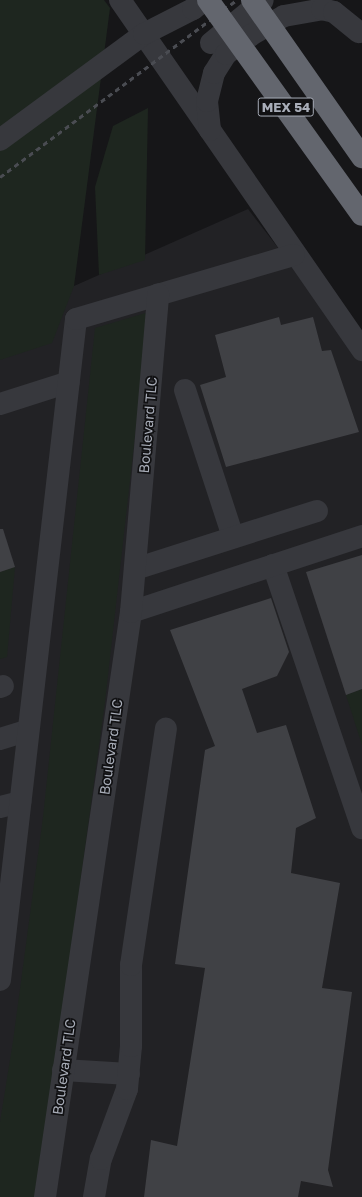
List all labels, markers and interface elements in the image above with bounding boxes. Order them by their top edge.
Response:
road number: MEX 54 [257,96,315,118]
street label: Boulevard TLC [135,376,161,474]
street label: Boulevard TLC [96,698,126,796]
street label: Boulevard TLC [49,1018,79,1116]

